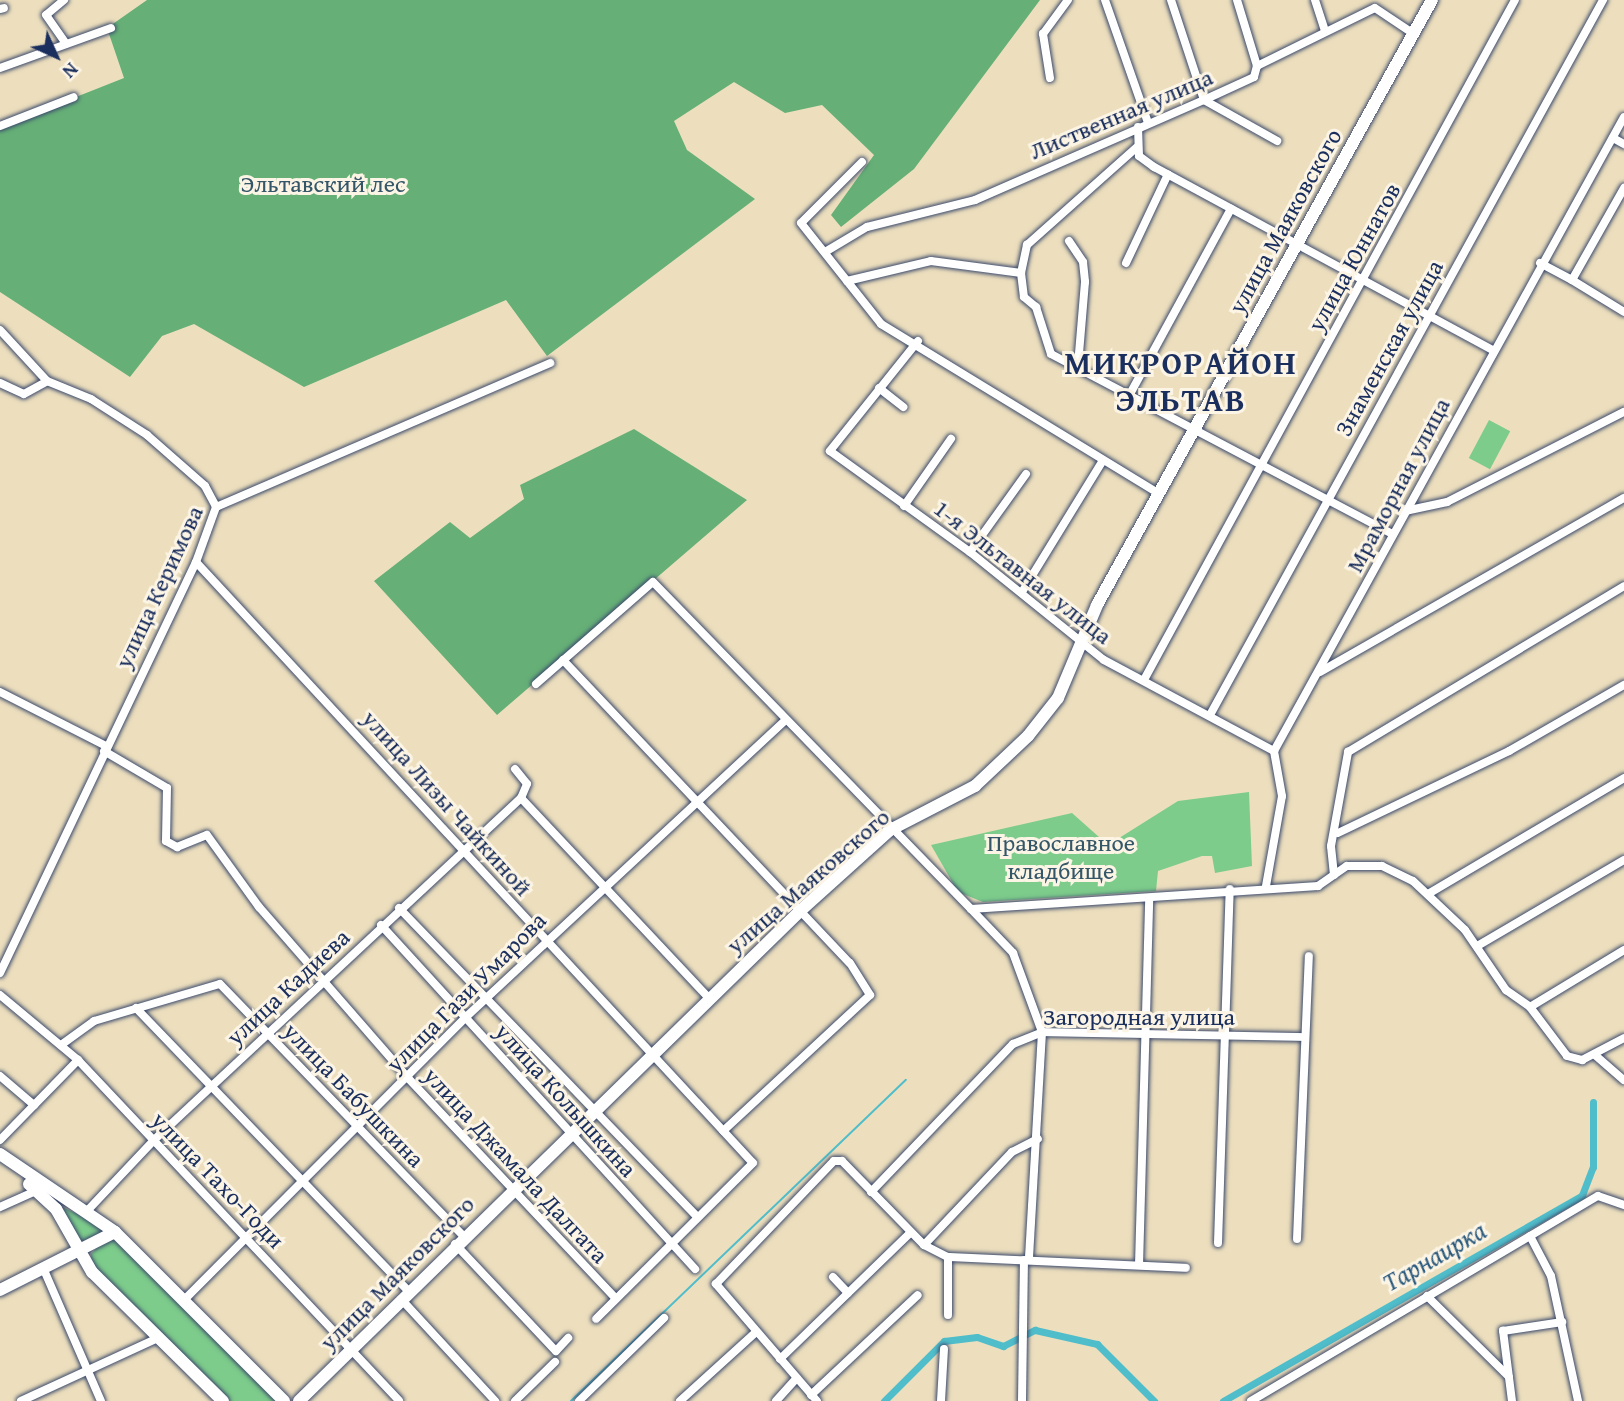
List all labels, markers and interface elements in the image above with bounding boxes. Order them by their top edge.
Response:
north arrow [21,21,91,91]
text: N [56,56,85,85]
street label: Лиственная улица [1025,62,1217,166]
street label: улица Маяковского [1222,124,1348,318]
park label: Эльтавский лес [240,170,406,198]
street label: улица Юннатов [1301,178,1407,336]
street label: Знаменская улица [1329,255,1449,441]
district label: МИКРОРАЙОН ЭЛЬТАВ [1066,345,1296,420]
street label: Мраморная улица [1340,393,1456,577]
street label: 1-я Эльтавная улица [928,494,1118,650]
street label: улица Керимова [109,501,209,673]
street label: улица Лизы Чайкиной [356,704,538,902]
street label: улица Маяковского [720,802,896,960]
park label: Православное кладбище [987,829,1135,885]
street label: улица Гази Умарова [380,906,552,1078]
street label: улица Кадиева [220,923,356,1051]
street label: Загородная улица [1043,1003,1235,1031]
street label: улица Бабушкина [278,1017,430,1173]
street label: улица Колышкина [489,1017,643,1183]
street label: улица Джамала Далгата [418,1061,614,1269]
street label: улица Тахо-Годи [146,1106,290,1254]
street label: улица Маяковского [314,1190,480,1356]
water label: Тарнаирка [1377,1214,1491,1298]

